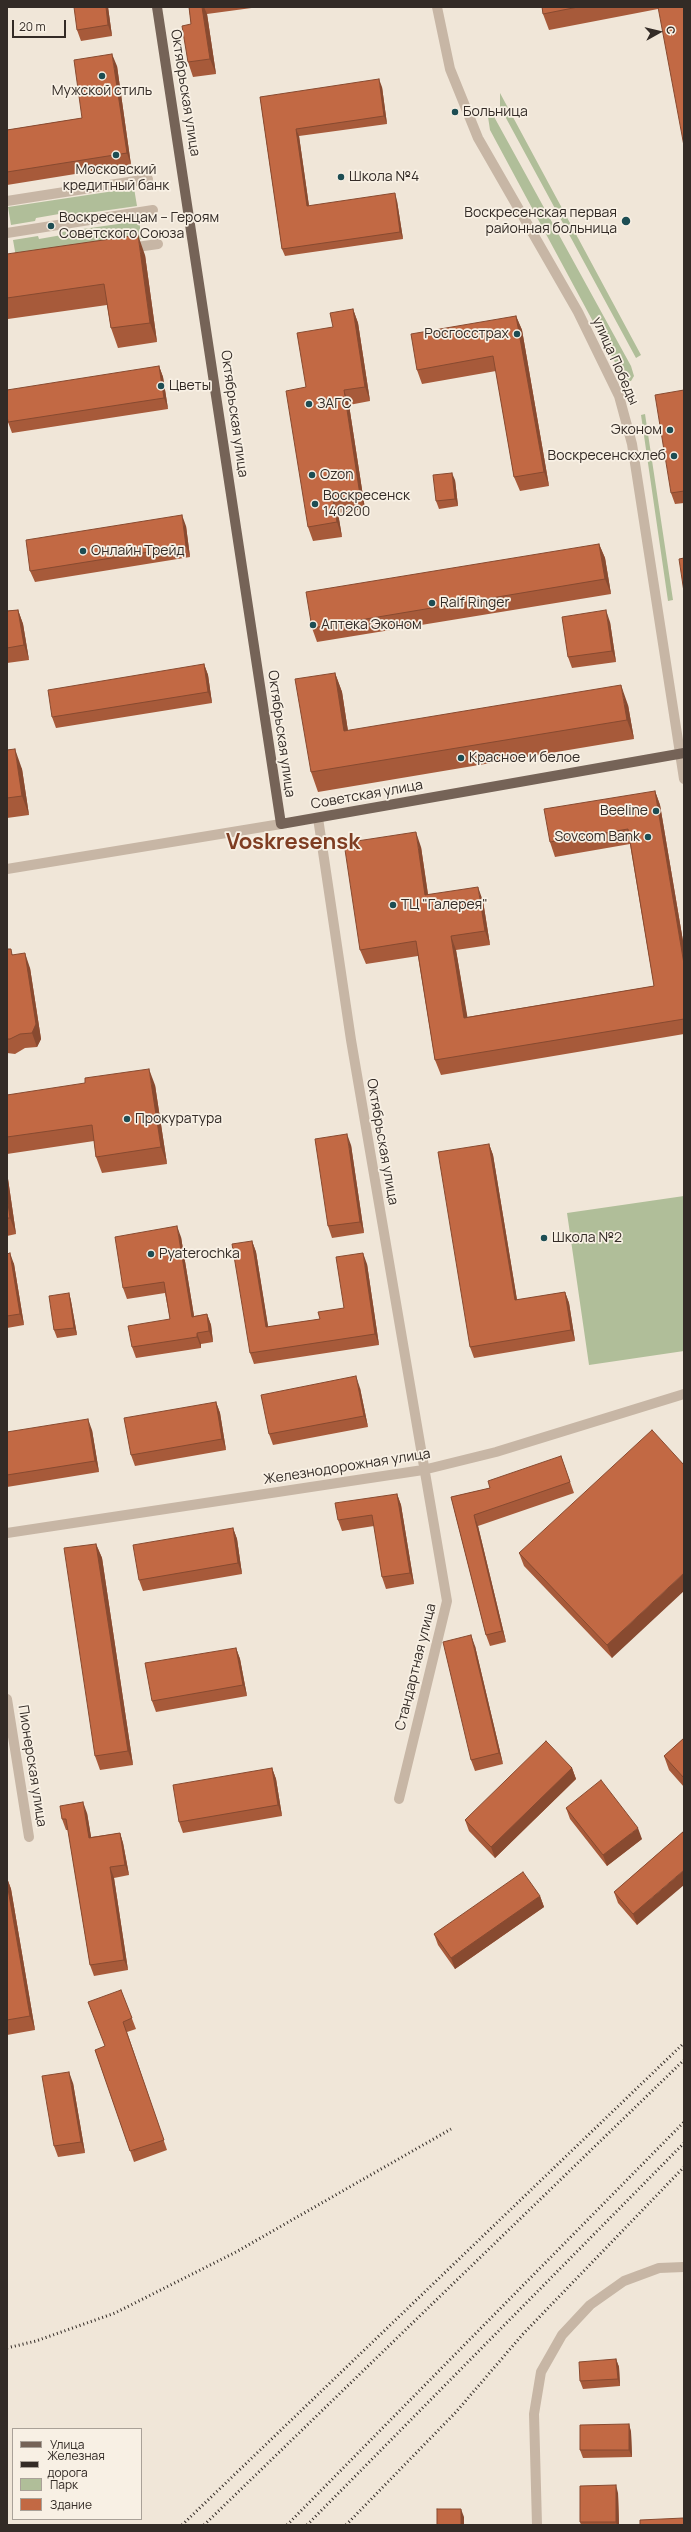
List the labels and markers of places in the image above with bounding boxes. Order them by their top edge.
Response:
marker: Мужской стиль [97,71,107,81]
place label: Мужской стиль [52,83,152,99]
place label: Больница [463,104,528,120]
marker: Больница [450,107,460,117]
marker: Московский кредитный банк [111,150,121,160]
place label: Московский кредитный банк [63,162,169,194]
place label: Школа №4 [349,169,419,185]
marker: Школа №4 [336,172,346,182]
place label: Воскресенская первая районная больница [464,205,617,238]
place label: Воскресенцам – Героям Советского Союза [59,210,219,242]
marker: Воскресенская первая районная больница [620,215,632,227]
marker: Воскресенцам – Героям Советского Союза [46,221,56,231]
place label: Росгосстрах [424,326,509,342]
marker: Росгосстрах [512,329,522,339]
place label: Цветы [169,378,211,394]
marker: Цветы [156,381,166,391]
place label: ЗАГС [317,396,352,412]
marker: ЗАГС [304,399,314,409]
place label: Эконом [611,422,662,438]
marker: Эконом [665,425,675,435]
place label: Воскресенскхлеб [548,448,666,464]
marker: Воскресенскхлеб [669,451,679,461]
place label: Ozon [320,467,354,483]
marker: Ozon [307,470,317,480]
place label: Воскресенск 140200 [323,488,410,520]
marker: Воскресенск 140200 [310,499,320,509]
place label: Онлайн Трейд [91,543,185,559]
marker: Онлайн Трейд [78,546,88,556]
place label: Ralf Ringer [440,595,510,611]
marker: Ralf Ringer [427,598,437,608]
place label: Аптека Эконом [321,617,422,633]
marker: Аптека Эконом [308,620,318,630]
place label: Красное и белое [469,750,580,766]
marker: Красное и белое [456,753,466,763]
place label: Beeline [600,803,648,819]
marker: Beeline [651,806,661,816]
place label: Sovcom Bank [554,829,640,845]
marker: Sovcom Bank [643,832,653,842]
place label: ТЦ "Галерея" [401,897,488,913]
marker: ТЦ "Галерея" [388,900,398,910]
place label: Прокуратура [135,1111,222,1127]
marker: Прокуратура [122,1114,132,1124]
place label: Школа №2 [552,1230,622,1246]
marker: Школа №2 [539,1233,549,1243]
place label: Pyaterochka [159,1246,240,1262]
marker: Pyaterochka [146,1249,156,1259]

